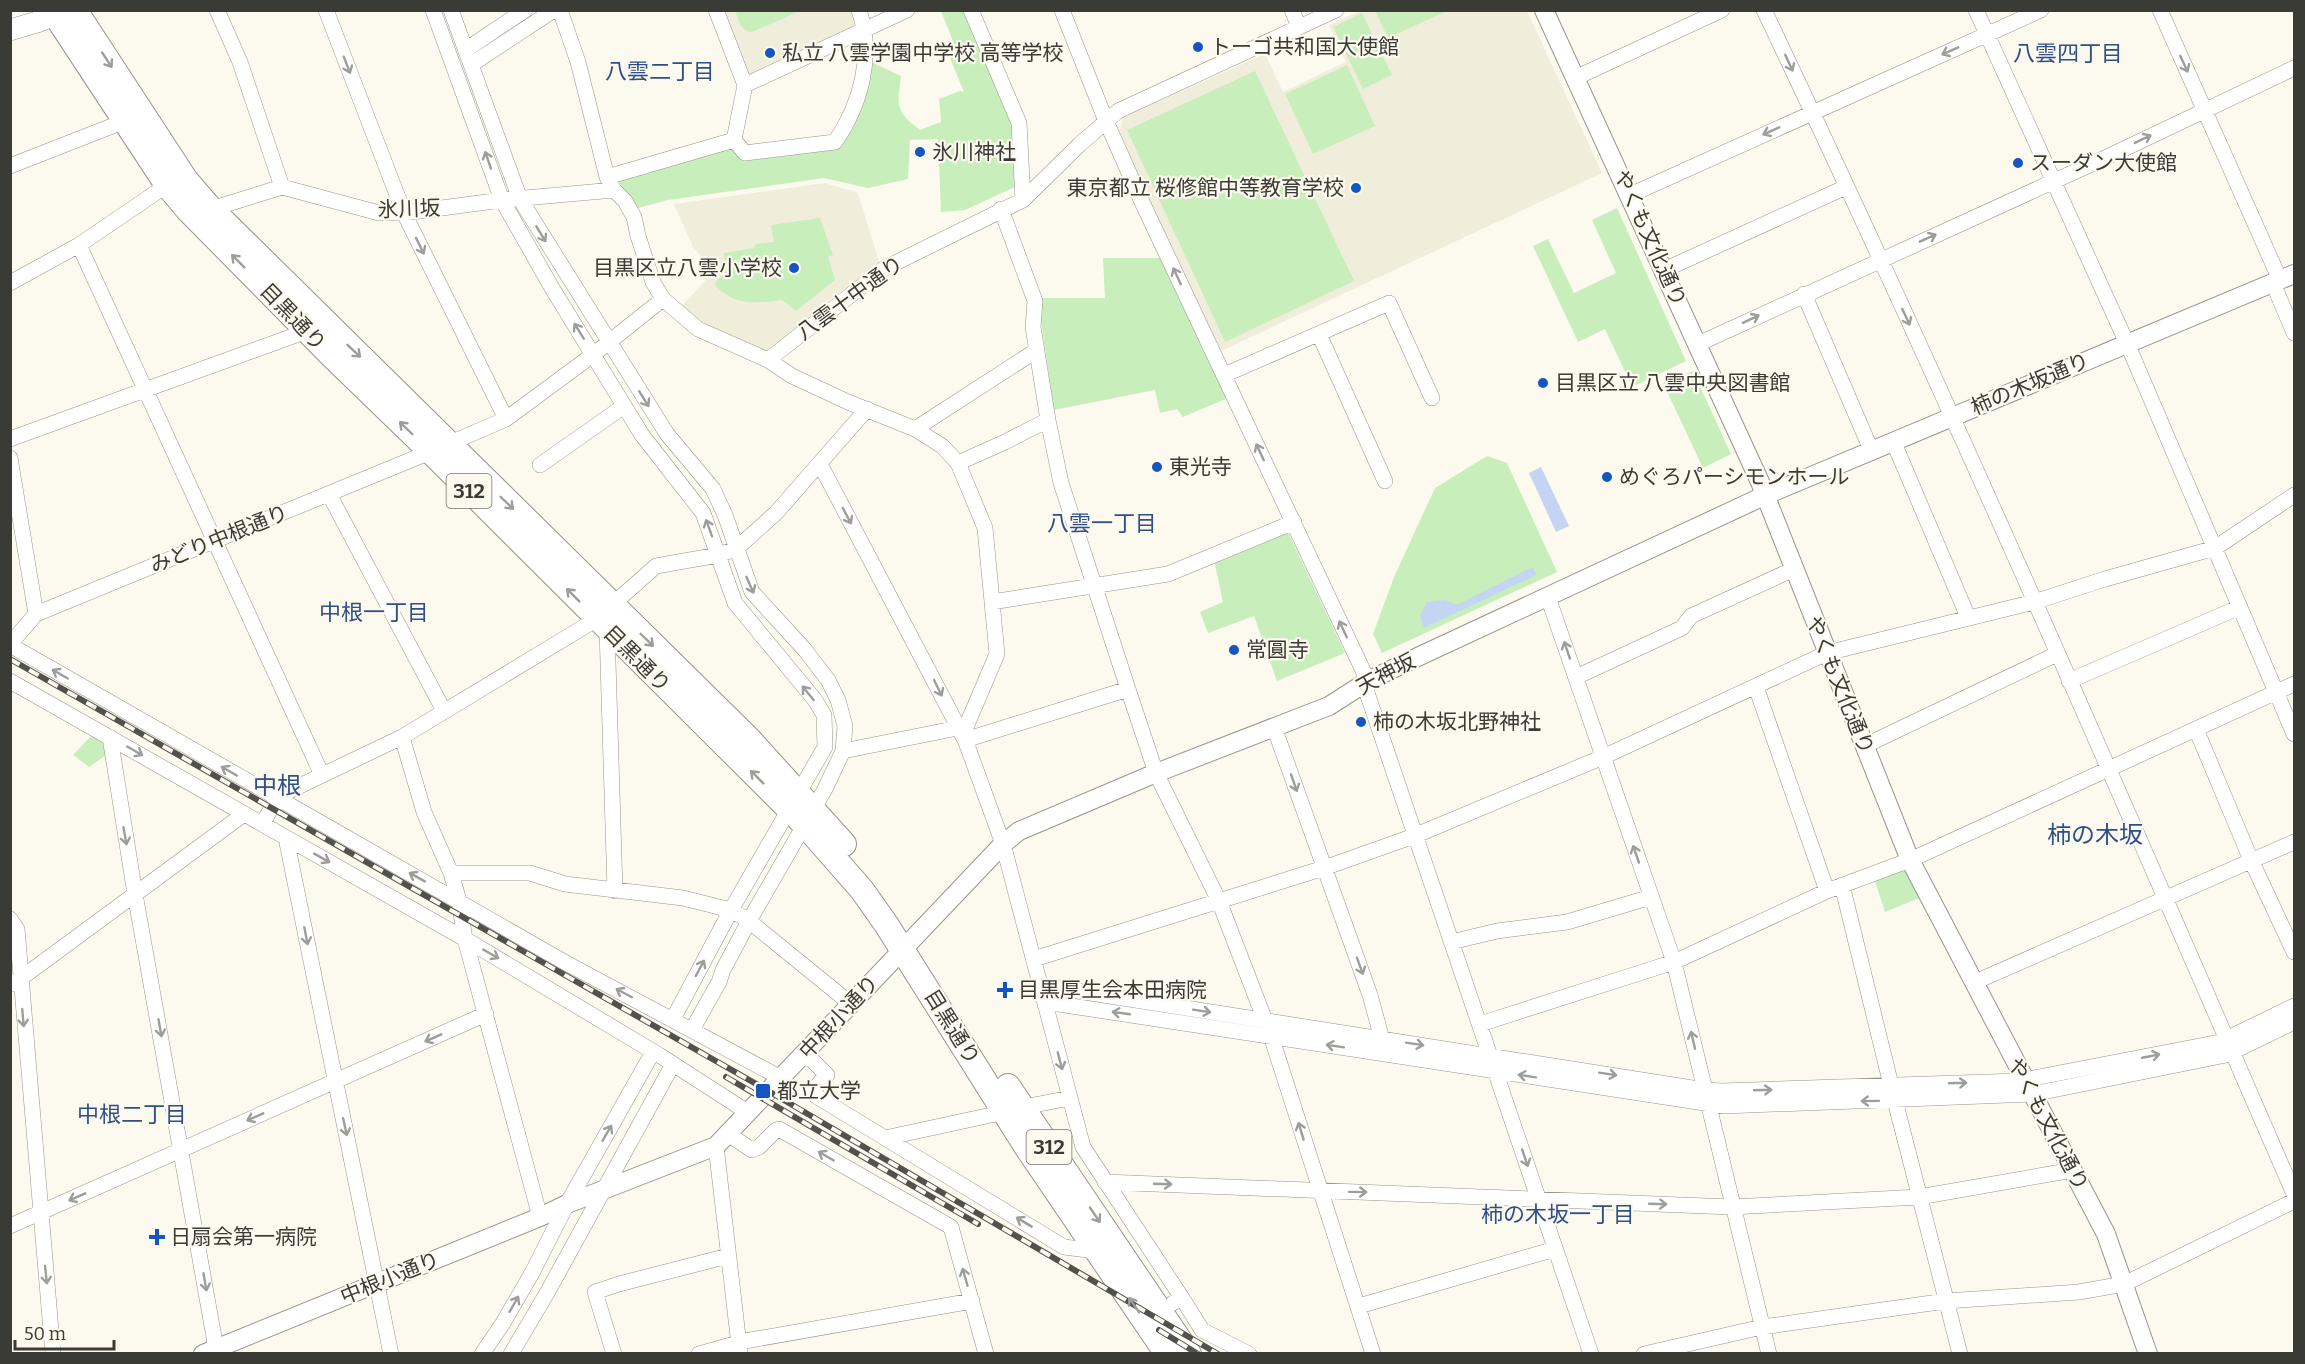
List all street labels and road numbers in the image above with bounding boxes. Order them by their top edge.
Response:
street label: やくも文化通り [1608,166,1692,310]
street label: 氷川坂 [377,195,441,223]
street label: 八雲十中通り [791,250,909,346]
street label: 目黒通り [254,278,332,356]
street label: 柿の木坂通り [1967,347,2093,421]
road number: 312 [446,474,492,508]
street label: みどり中根通り [146,499,292,579]
street label: やくも文化通り [1800,612,1880,758]
street label: 目黒通り [598,620,676,698]
street label: 天神坂 [1352,648,1420,700]
street label: 中根小通り [794,970,884,1064]
street label: 目黒通り [919,984,985,1070]
street label: やくも文化通り [2002,1053,2094,1195]
road number: 312 [1026,1130,1072,1164]
street label: 中根小通り [336,1246,444,1310]

